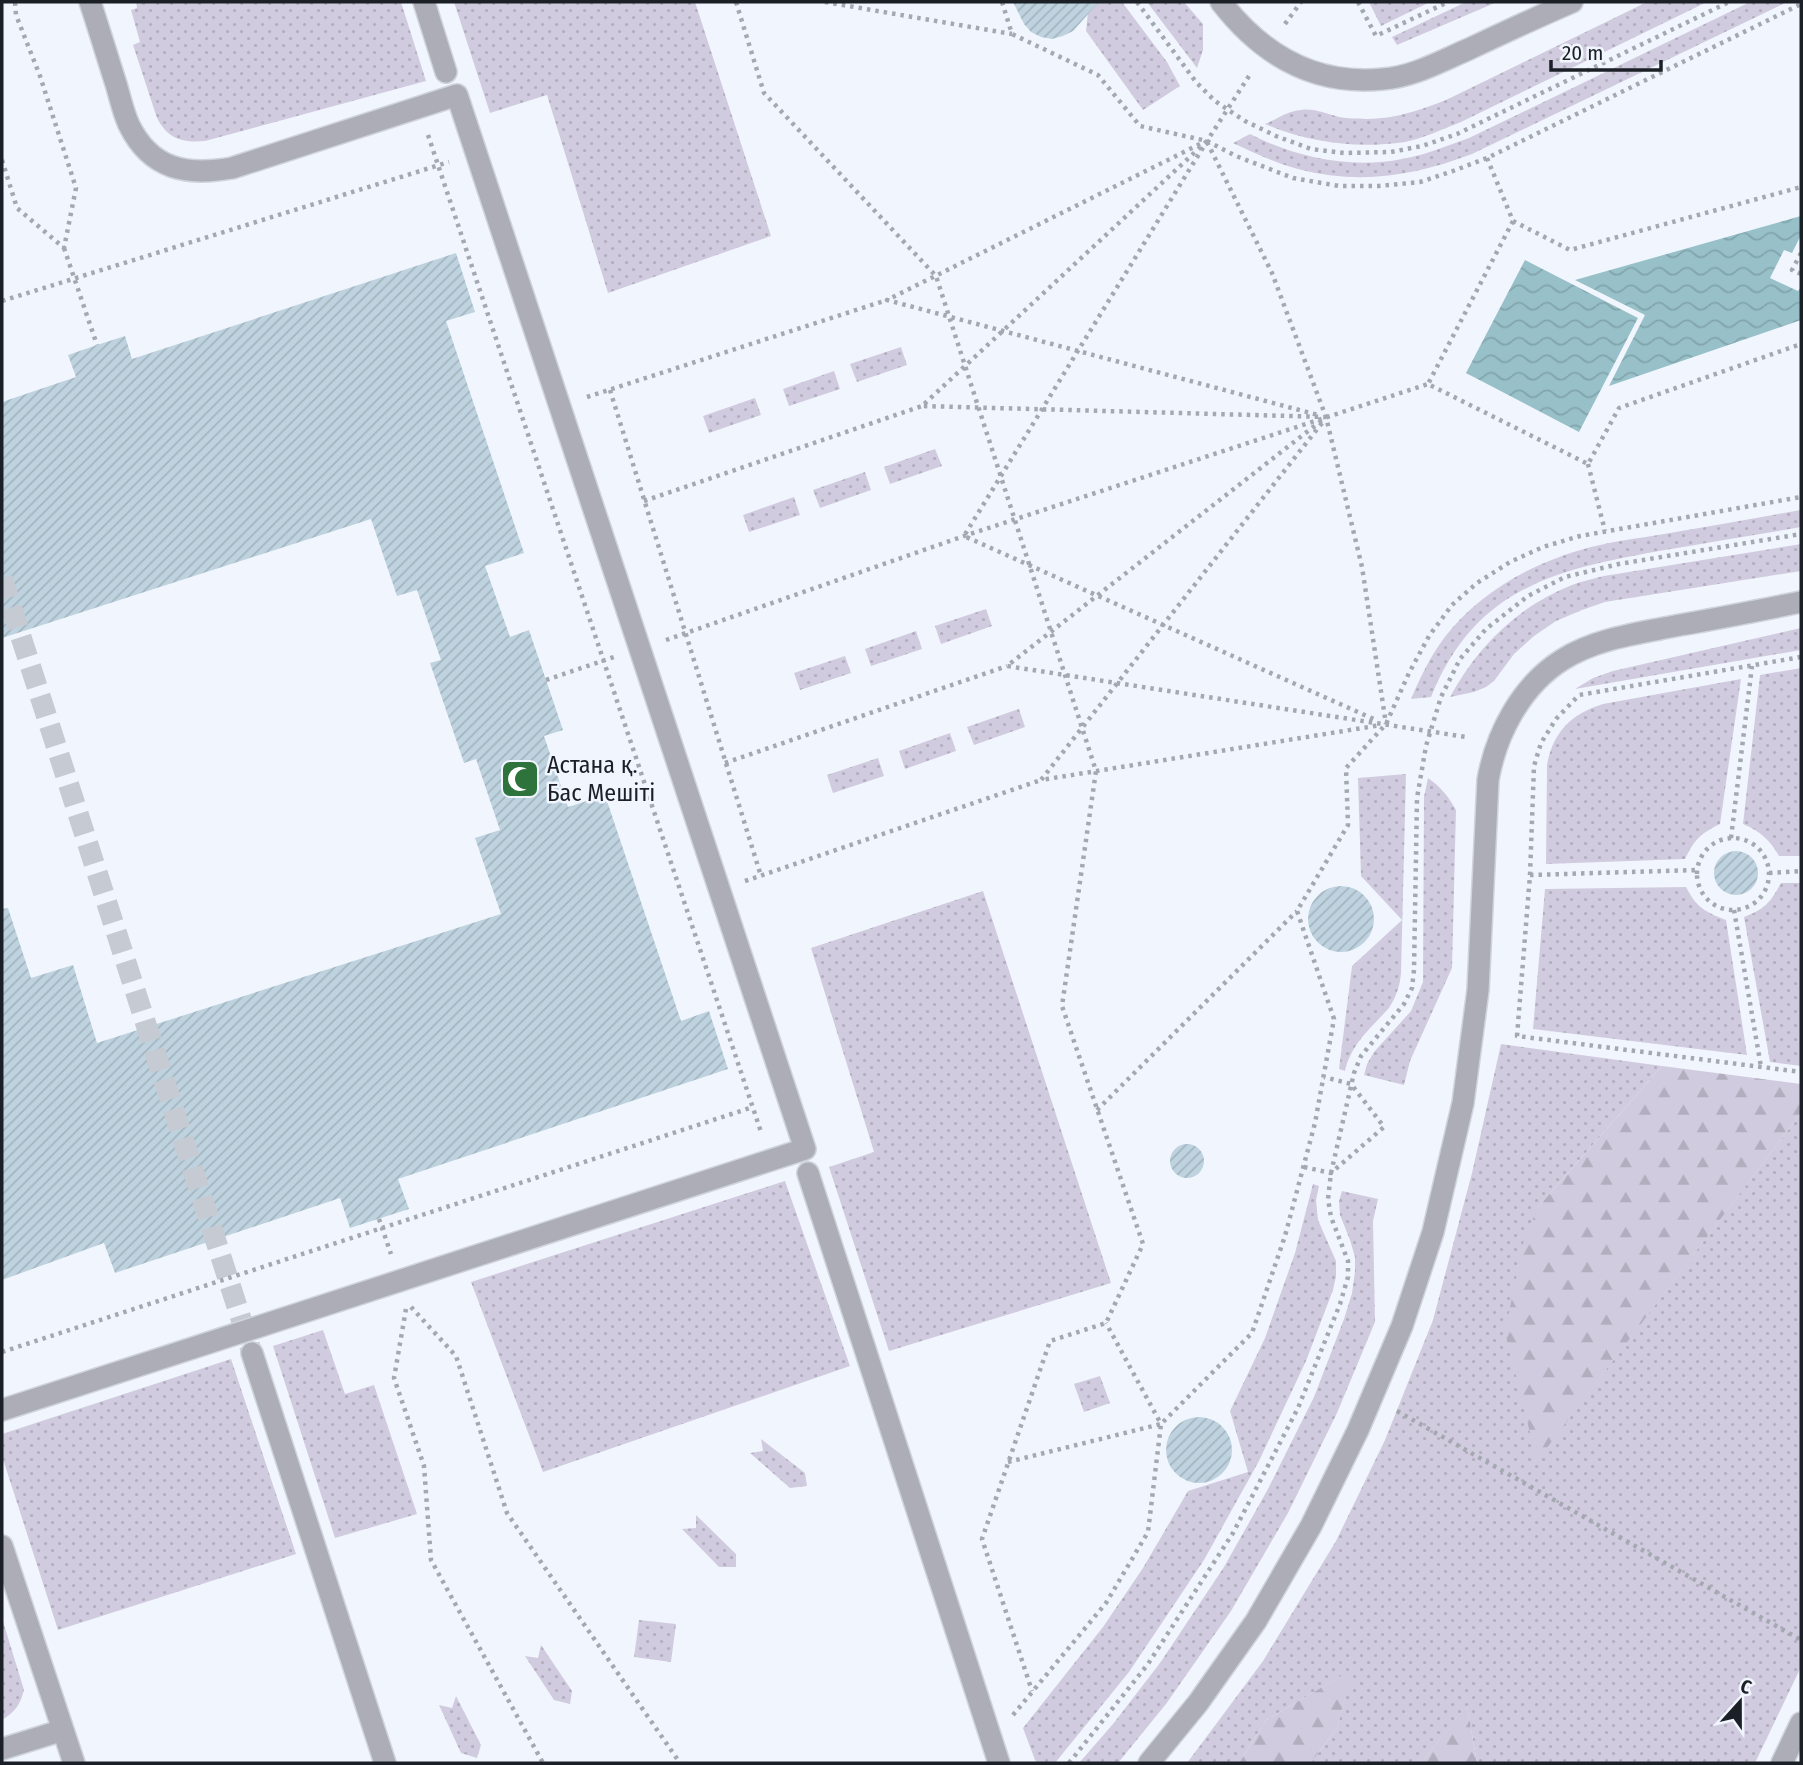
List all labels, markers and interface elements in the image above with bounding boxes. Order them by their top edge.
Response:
scale bar [1551,28,1661,72]
text: 20 m [1562,40,1603,66]
place label: Астана қ. Бас Мешіті [547,751,655,807]
mosque icon: Астана қ. Бас Мешіті [499,758,541,800]
north arrow [1705,1667,1775,1737]
text: С [1737,1674,1755,1699]

